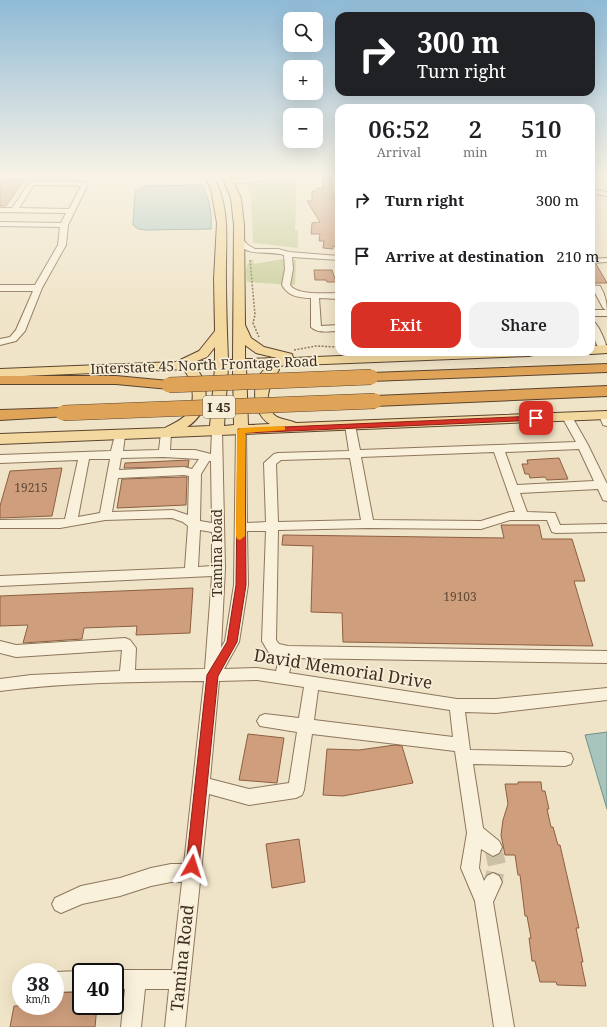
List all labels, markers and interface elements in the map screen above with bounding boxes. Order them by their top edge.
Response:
map controls [283,12,323,148]
button: search [283,12,323,52]
text: 300 m [417,23,499,61]
icon: right [351,28,403,80]
text: Turn right [417,59,506,83]
button: + [283,60,323,100]
button: − [283,108,323,148]
text: 06:52 [368,112,430,145]
text: 2 [469,112,482,145]
text: 510 [521,112,562,145]
text: Arrival [377,143,421,161]
text: min [463,143,488,161]
text: m [535,143,547,161]
icon: right [351,189,373,211]
text: Turn right [385,190,464,210]
text: 300 m [536,190,579,210]
icon: arrive [351,245,373,267]
text: Arrive at destination [385,246,544,266]
text: 210 m [556,246,600,266]
button: Exit [351,302,461,348]
button: Share [469,302,579,348]
street label: Interstate 45 North Frontage Road [90,351,318,378]
road number: I 45 [203,396,235,418]
pin [519,401,553,435]
icon: arrive [525,407,547,429]
house number: 19215 [14,479,48,496]
street label: Tamina Road [207,509,226,597]
house number: 19103 [443,588,477,605]
street label: David Memorial Drive [252,643,434,694]
position arrow [171,845,213,887]
street label: Tamina Road [164,903,199,1012]
speed limit sign: 40 [72,963,124,1015]
text: 38 [27,970,49,997]
text: km/h [26,992,50,1006]

